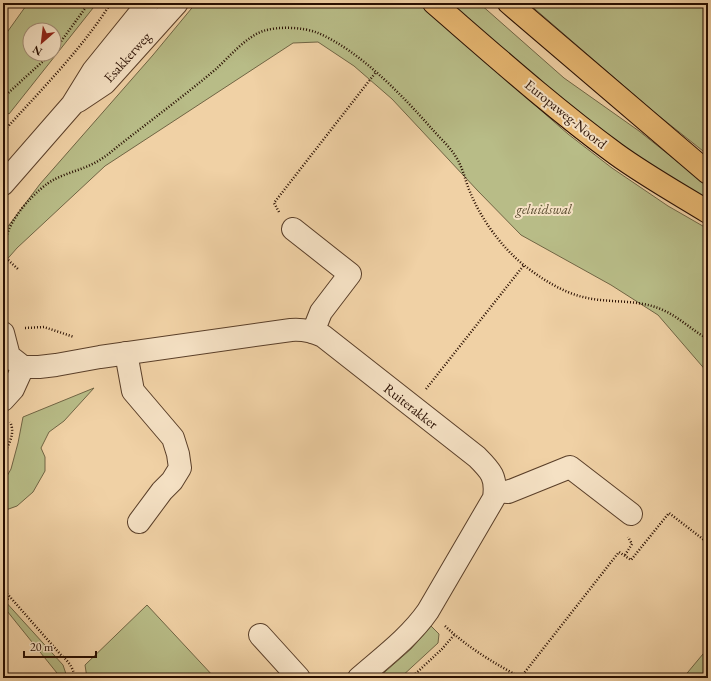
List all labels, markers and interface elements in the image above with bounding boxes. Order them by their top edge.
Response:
north arrow [22,22,62,62]
street label: Esakkerweg [100,27,155,86]
text: N [30,43,45,59]
street label: Europaweg-Noord [521,75,611,153]
park label: geluidswal [514,200,573,218]
street label: Ruiterakker [380,379,442,433]
scale bar [24,633,96,659]
text: 20 m [30,639,54,655]

